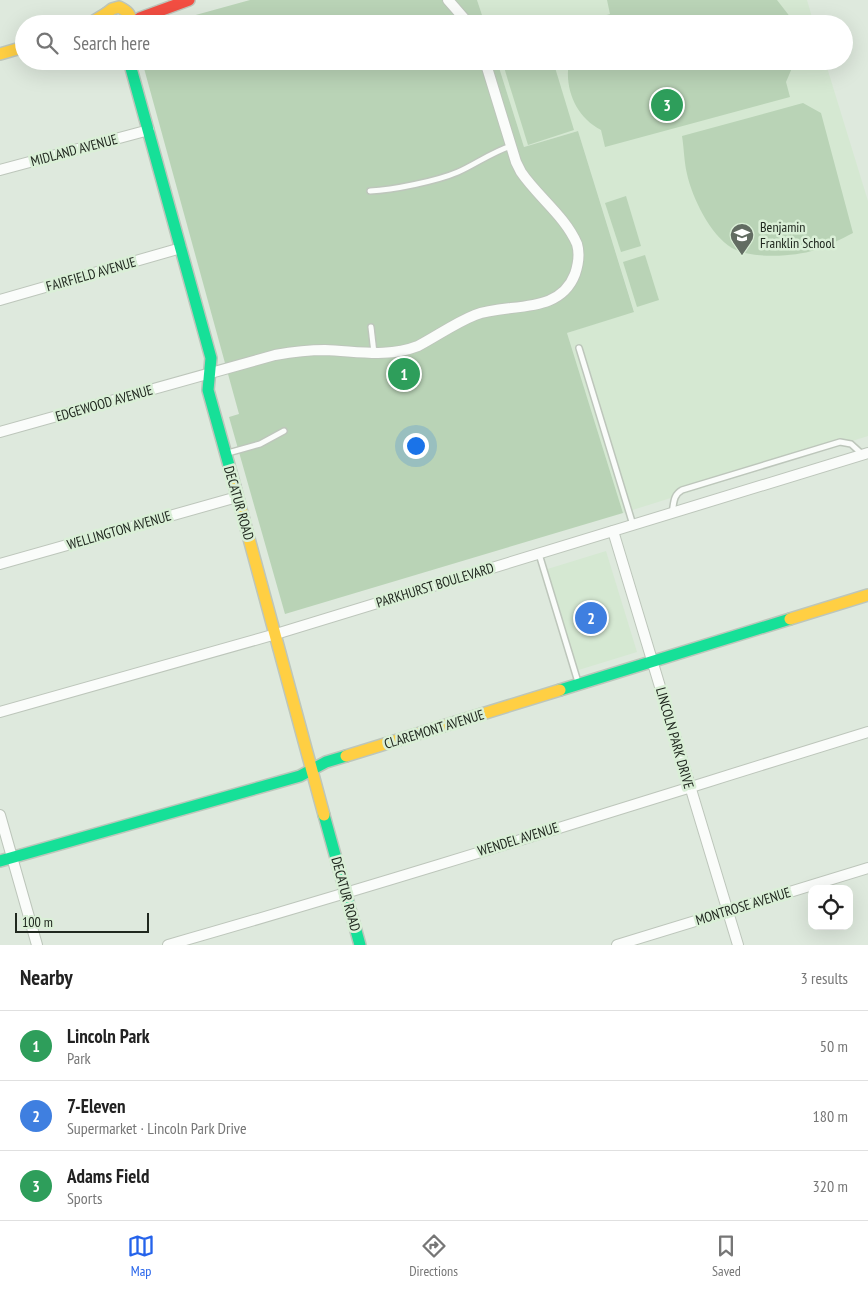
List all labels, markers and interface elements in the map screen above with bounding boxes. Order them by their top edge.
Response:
search box [15,15,853,70]
icon: search [33,29,61,57]
text: Search here [73,31,150,55]
pin: 3 [651,86,683,124]
street label: MIDLAND AVENUE [29,130,119,170]
place label: Benjamin Franklin School [760,218,835,252]
school or university icon: Benjamin Franklin School [729,222,755,256]
street label: FAIRFIELD AVENUE [44,253,138,295]
pin: 1 [388,355,420,393]
street label: EDGEWOOD AVENUE [53,381,155,425]
your location [403,433,429,459]
street label: DECATUR ROAD [220,464,258,542]
street label: WELLINGTON AVENUE [65,507,173,553]
street label: PARKHURST BOULEVARD [374,559,496,611]
pin: 2 [575,599,607,637]
street label: LINCOLN PARK DRIVE [652,685,698,791]
street label: CLAREMONT AVENUE [382,705,486,753]
street label: WENDEL AVENUE [475,818,561,860]
street label: DECATUR ROAD [327,855,365,933]
street label: MONTROSE AVENUE [693,883,793,929]
map controls [808,885,853,930]
button: locate [808,885,853,930]
scale bar [15,910,149,933]
text: 100 m [22,913,53,931]
text: Nearby [20,964,73,991]
text: 3 results [801,968,848,988]
text: Lincoln Park [67,1024,150,1048]
text: 1 [32,1036,40,1056]
text: 50 m [820,1036,848,1056]
text: Park [67,1048,91,1068]
text: 7-Eleven [67,1094,126,1118]
text: 2 [32,1106,40,1126]
text: 180 m [813,1106,848,1126]
text: Supermarket · Lincoln Park Drive [67,1118,247,1138]
text: Adams Field [67,1164,149,1188]
text: 3 [32,1176,40,1196]
text: 320 m [813,1176,848,1196]
text: Sports [67,1188,102,1208]
tab: Map [127,1232,155,1280]
tab: Directions [409,1232,458,1280]
tab: Saved [712,1232,741,1280]

